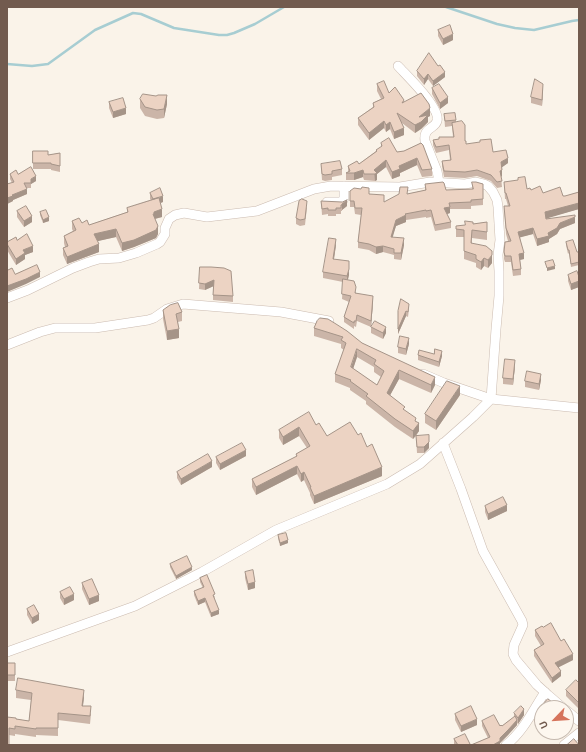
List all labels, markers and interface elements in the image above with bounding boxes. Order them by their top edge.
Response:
north arrow [534,700,574,740]
text: U [537,719,550,730]

